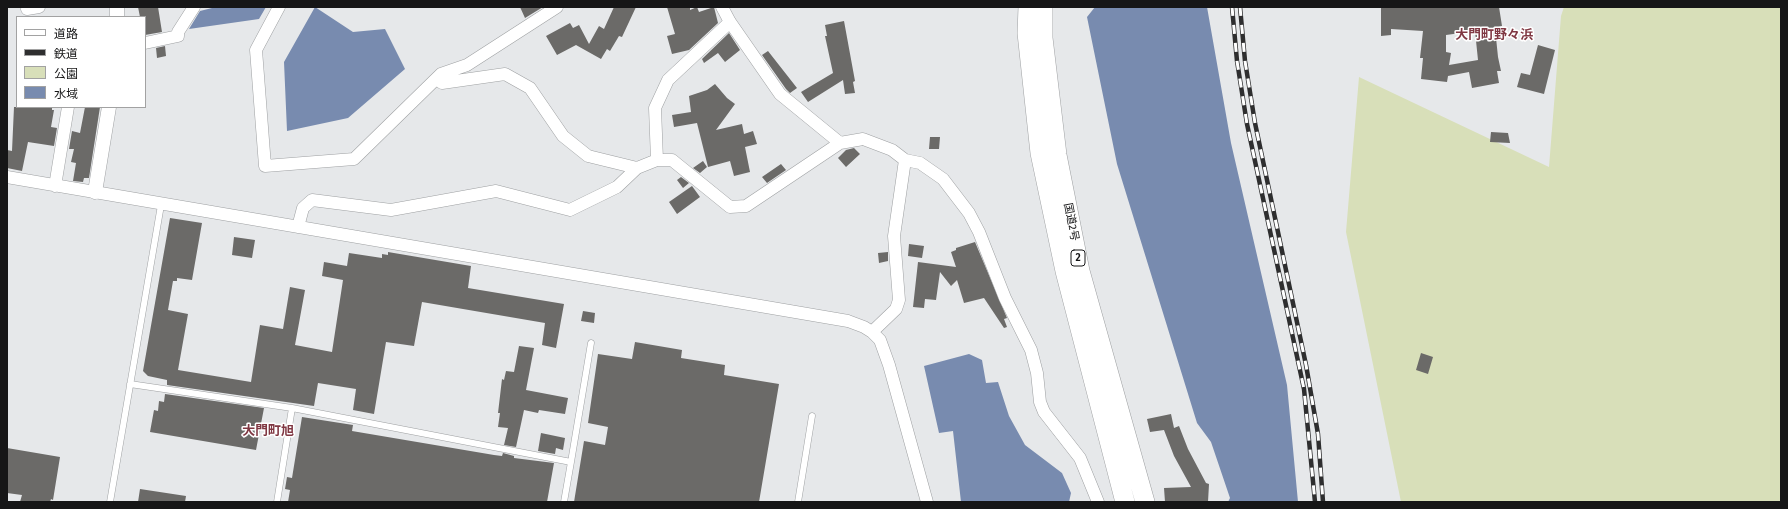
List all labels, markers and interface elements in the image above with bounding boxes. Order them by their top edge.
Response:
legend [16,16,146,108]
text: 道路 [54,27,78,41]
district label: 大門町野々浜 [1455,27,1533,43]
text: 鉄道 [54,47,78,61]
text: 公園 [54,67,78,81]
text: 水域 [54,87,78,101]
street label: 国道2号 [1061,202,1081,242]
road number: 2 [1071,250,1085,266]
district label: 大門町旭 [242,423,294,439]

